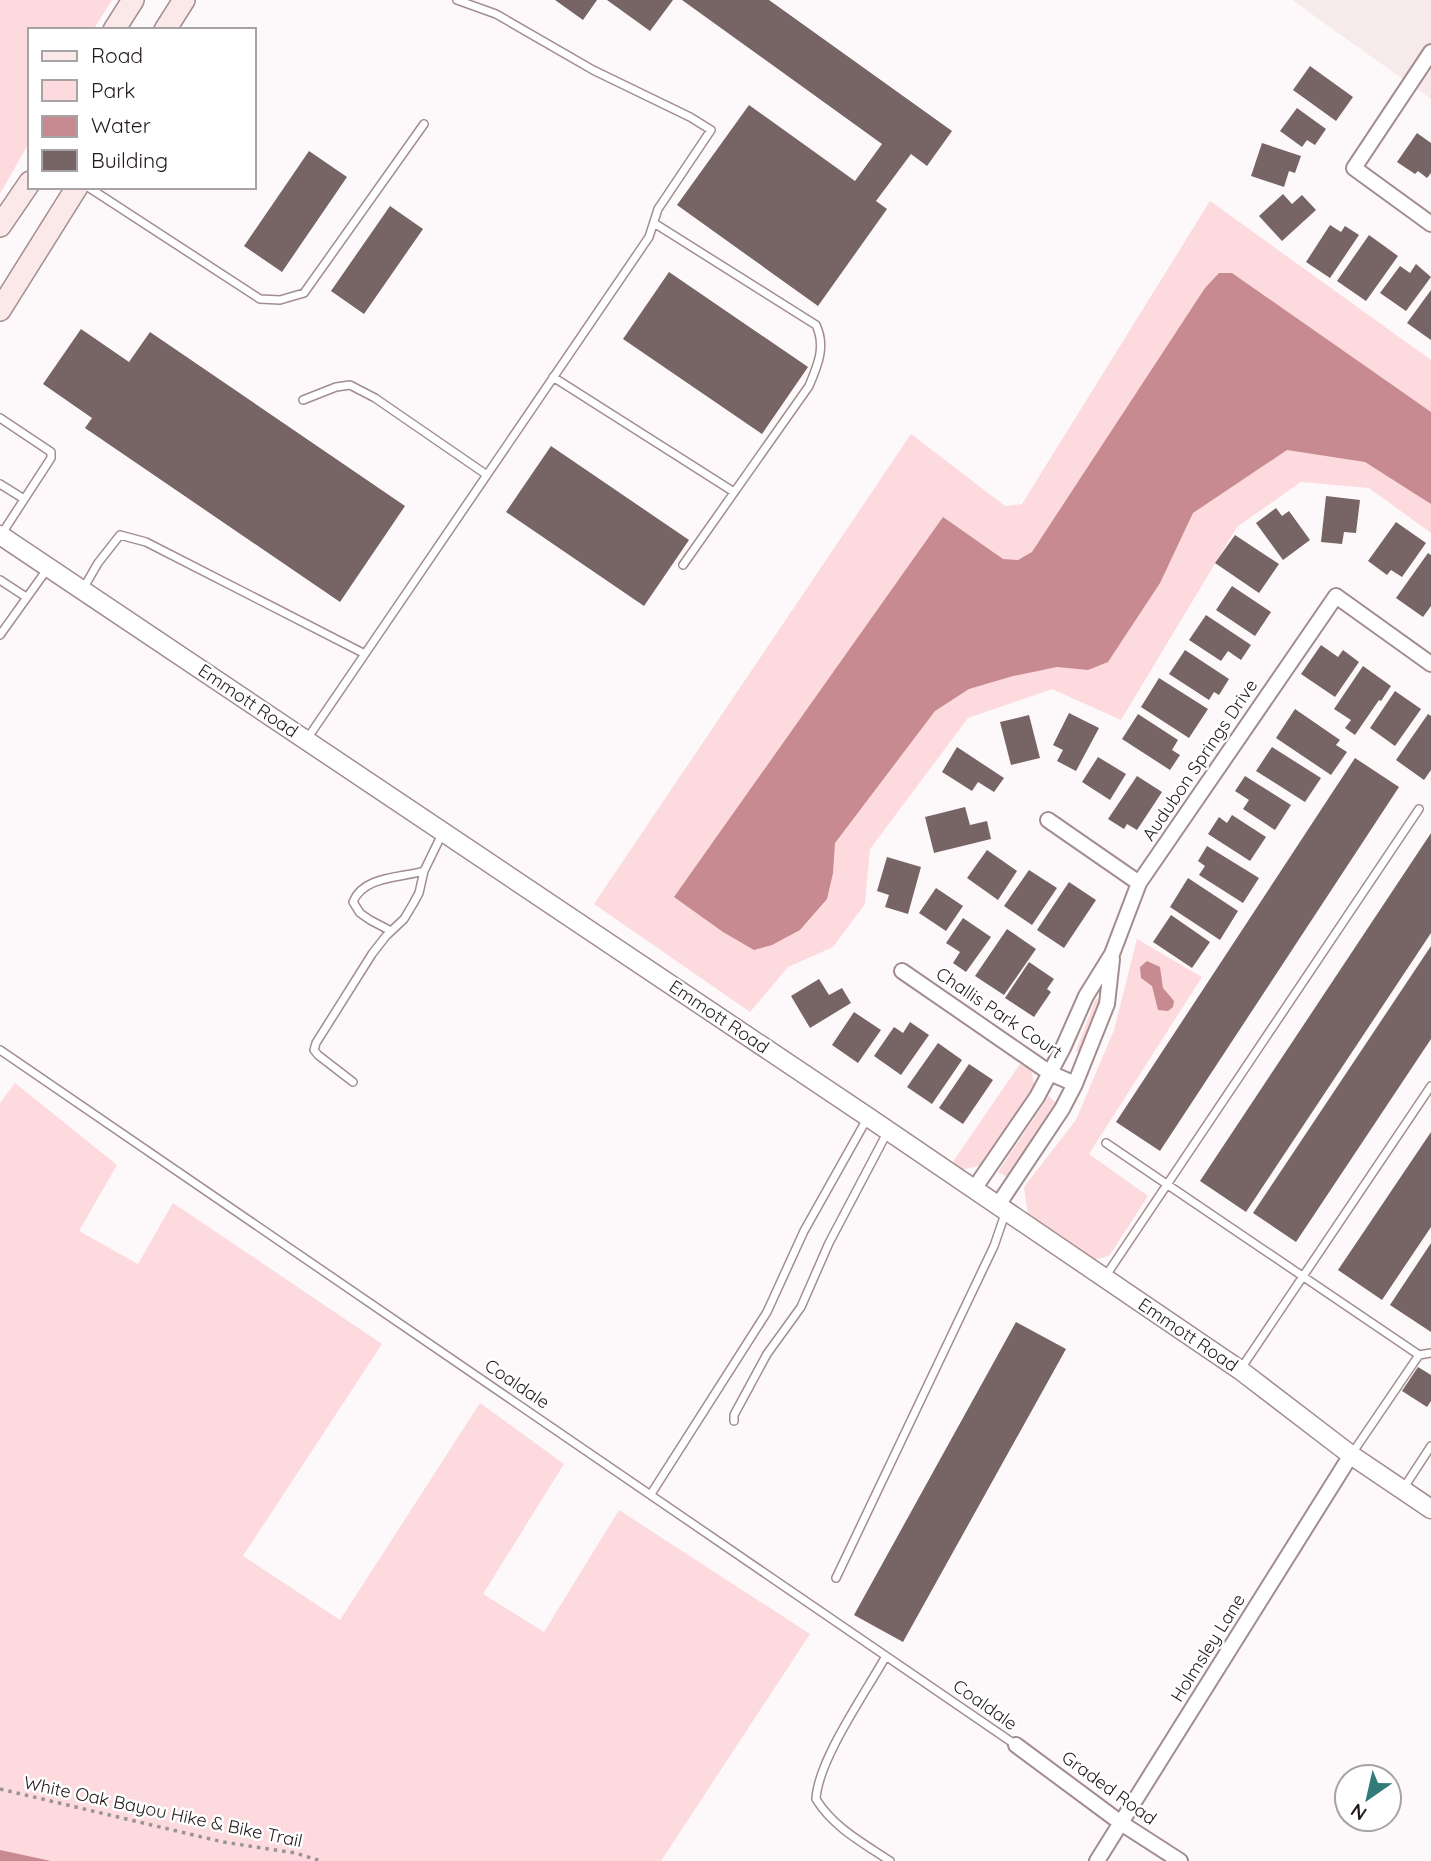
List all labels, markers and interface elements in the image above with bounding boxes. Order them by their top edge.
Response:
legend [28,28,256,189]
text: Road [91,42,143,68]
text: Park [91,77,135,103]
text: Water [91,112,151,138]
text: Building [91,147,168,173]
street label: Emmott Road [194,659,303,742]
street label: Audubon Springs Drive [1137,674,1262,845]
street label: Challis Park Court [932,962,1067,1063]
street label: Emmott Road [665,975,774,1058]
street label: Emmott Road [1134,1293,1243,1376]
street label: Coaldale [480,1354,554,1414]
street label: Holmsley Lane [1165,1589,1250,1706]
street label: Coaldale [949,1674,1022,1735]
street label: Graded Road [1057,1745,1161,1830]
north arrow [1333,1763,1403,1833]
street label: White Oak Bayou Hike & Bike Trail [22,1771,304,1852]
text: N [1346,1798,1371,1826]

